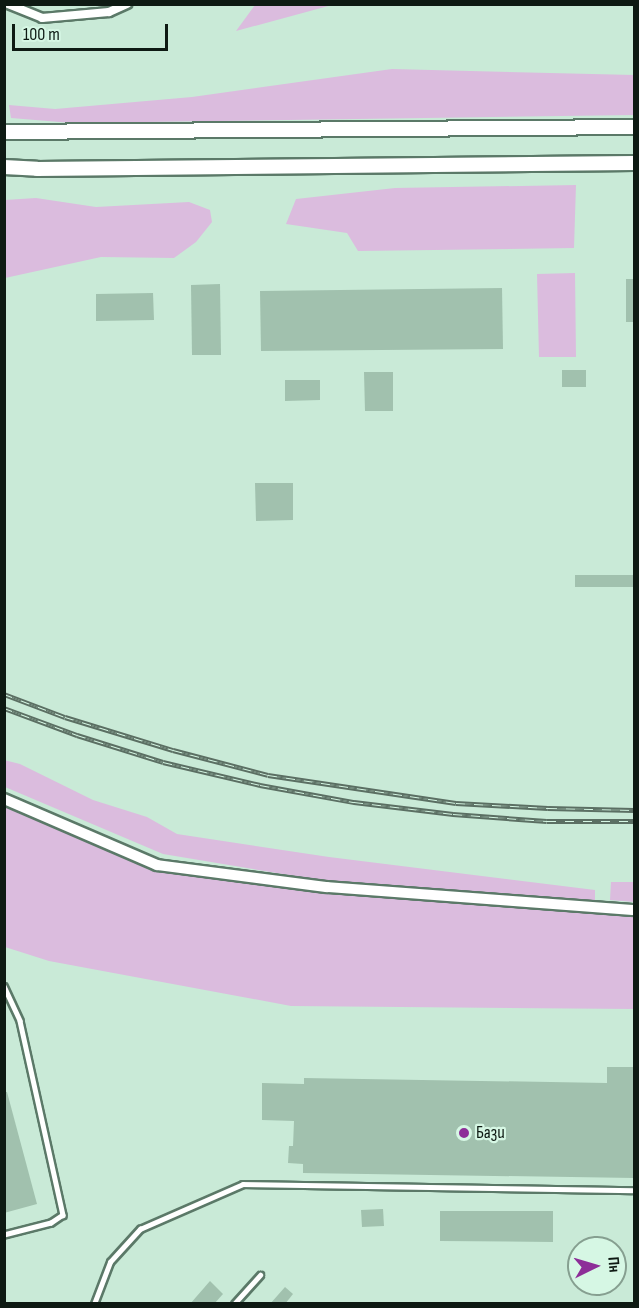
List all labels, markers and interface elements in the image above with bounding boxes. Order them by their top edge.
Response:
scale bar [15,12,171,50]
text: 100 m [23,24,60,45]
place label: Бази [476,1122,505,1144]
marker: Бази [457,1126,471,1140]
north arrow [567,1236,627,1296]
text: Пн [603,1256,624,1273]

